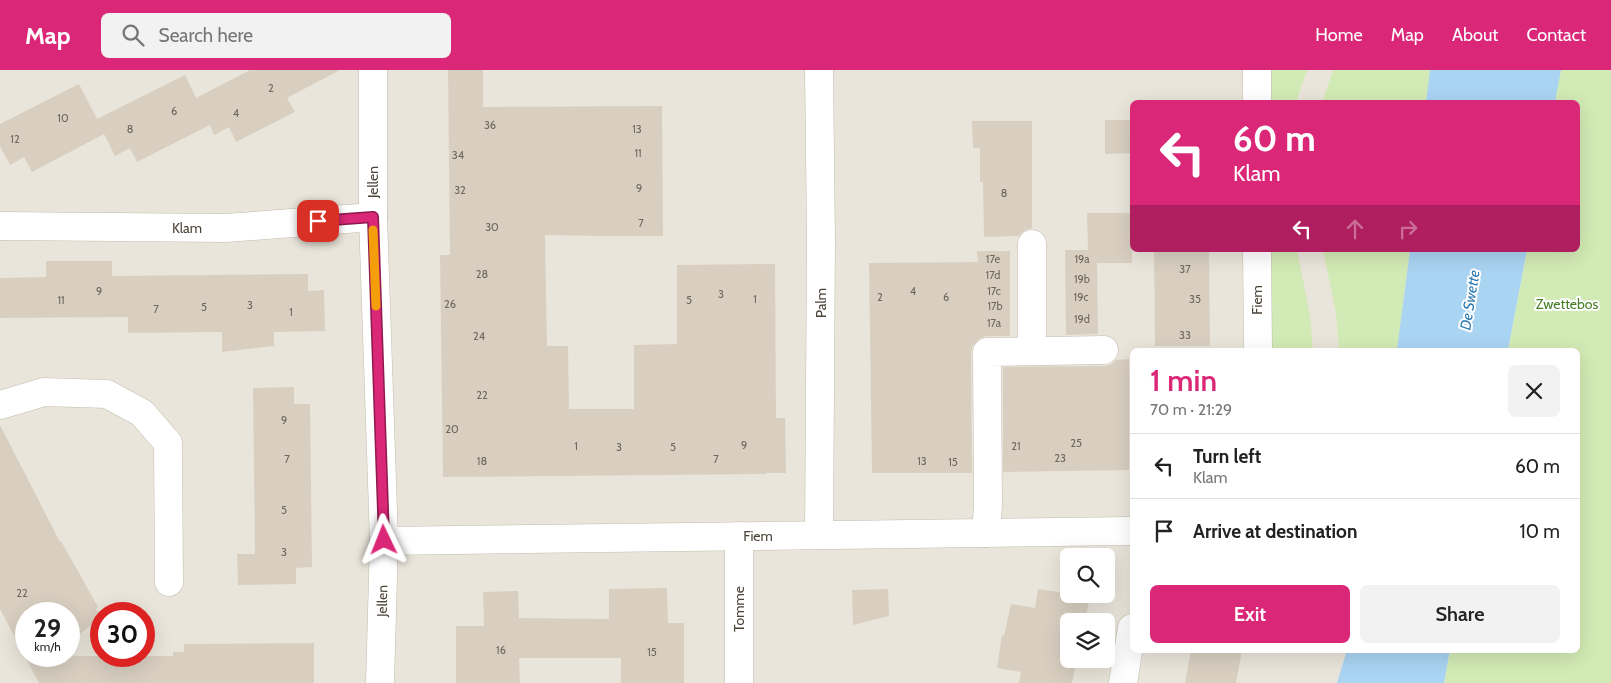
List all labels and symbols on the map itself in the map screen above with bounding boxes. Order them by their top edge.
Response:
house number: 2 [268,81,274,95]
house number: 6 [171,104,177,118]
house number: 4 [233,106,240,120]
house number: 10 [57,111,69,125]
house number: 36 [484,118,496,132]
house number: 8 [127,122,133,136]
house number: 13 [632,122,642,136]
house number: 12 [10,132,20,146]
house number: 11 [634,146,642,160]
house number: 34 [452,148,465,162]
street label: Jellen [364,166,382,199]
house number: 9 [636,181,642,195]
house number: 32 [454,183,466,197]
house number: 8 [1001,186,1007,200]
pin [297,200,339,242]
house number: 7 [638,216,644,230]
street label: Klam [172,219,202,237]
house number: 30 [485,220,499,234]
house number: 17e [986,252,1001,266]
house number: 19a [1074,252,1090,266]
house number: 37 [1179,262,1191,276]
house number: 28 [476,267,488,281]
house number: 17d [986,268,1000,282]
water label: De Swette [1456,269,1484,331]
house number: 19b [1074,272,1090,286]
house number: 9 [96,284,102,298]
house number: 4 [910,284,917,298]
house number: 17c [987,284,1001,298]
street label: Fiem [1248,285,1266,315]
house number: 3 [718,287,724,301]
street label: Palm [812,288,830,318]
house number: 2 [877,290,883,304]
house number: 6 [943,290,949,304]
house number: 19c [1074,290,1088,304]
house number: 1 [753,292,757,306]
house number: 35 [1189,292,1201,306]
house number: 11 [57,293,65,307]
house number: 5 [686,293,692,307]
park label: Zwettebos [1536,295,1598,313]
house number: 26 [444,297,456,311]
house number: 3 [247,298,253,312]
house number: 17b [987,299,1003,313]
house number: 5 [201,300,207,314]
house number: 7 [153,302,159,316]
house number: 1 [289,305,293,319]
house number: 19d [1074,312,1090,326]
house number: 17a [987,316,1002,330]
house number: 33 [1179,328,1191,342]
house number: 24 [473,329,486,343]
house number: 22 [476,388,488,402]
house number: 9 [281,413,287,427]
house number: 20 [445,422,459,436]
house number: 25 [1070,436,1082,450]
house number: 9 [741,438,747,452]
house number: 1 [574,439,578,453]
house number: 21 [1011,439,1021,453]
house number: 3 [616,440,622,454]
house number: 5 [670,440,676,454]
house number: 23 [1054,451,1066,465]
house number: 7 [284,452,290,466]
house number: 7 [713,452,719,466]
house number: 18 [477,454,487,468]
house number: 13 [917,454,927,468]
house number: 15 [948,455,958,469]
house number: 5 [281,503,287,517]
position arrow [357,513,409,565]
street label: Fiem [743,527,773,545]
house number: 3 [281,545,287,559]
street label: Jellen [373,585,391,618]
house number: 22 [16,586,28,600]
street label: Tomme [730,586,748,632]
speed limit sign: 30 [90,602,155,667]
house number: 16 [496,643,506,657]
house number: 15 [647,645,657,659]

